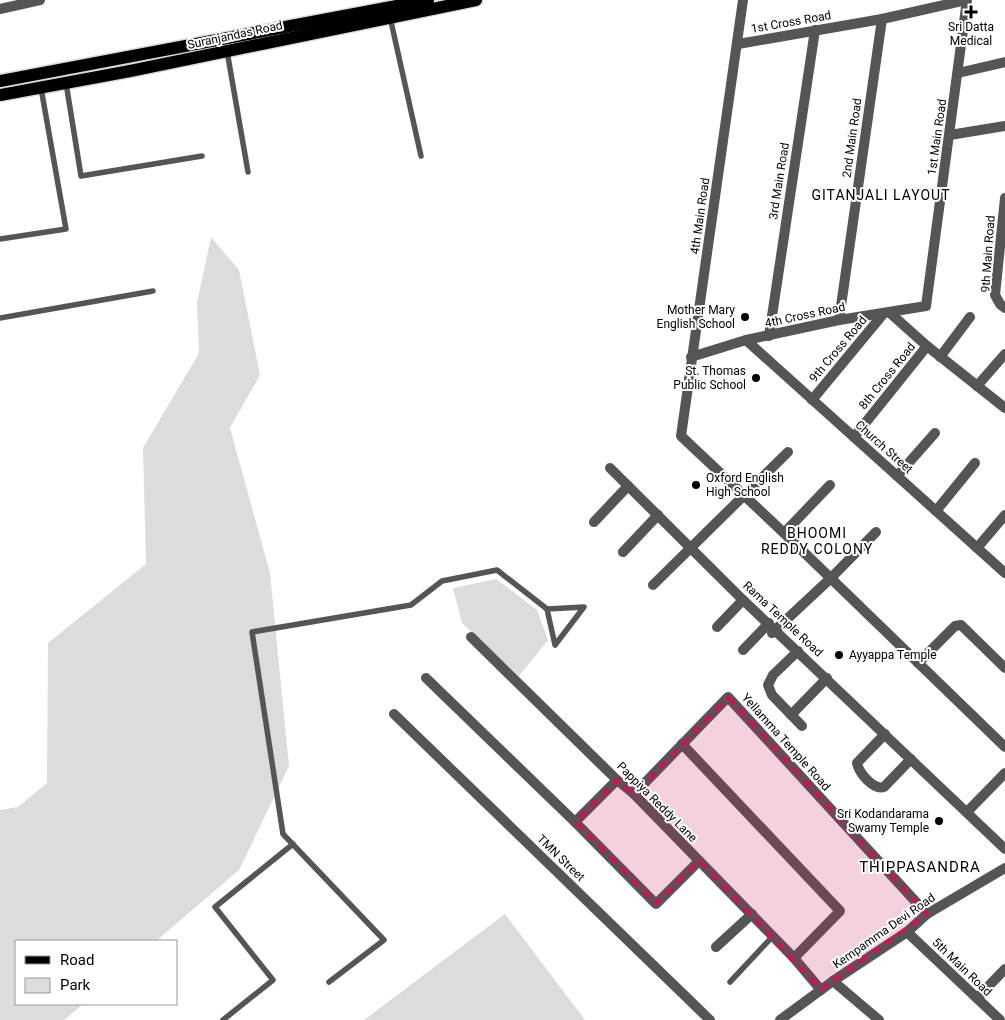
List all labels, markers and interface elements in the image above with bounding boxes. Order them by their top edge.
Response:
marker: Sri Datta Medical [965,6,977,18]
street label: 1st Cross Road [750,8,832,36]
street label: Suranjandas Road [186,18,284,52]
place label: Sri Datta Medical [948,20,994,48]
street label: 2nd Main Road [839,97,865,179]
street label: 1st Main Road [925,98,949,176]
street label: 3rd Main Road [766,142,792,220]
street label: 4th Main Road [688,177,712,255]
district label: GITANJALI LAYOUT [811,187,951,203]
street label: 9th Main Road [978,215,998,293]
street label: 4th Cross Road [764,300,846,330]
place label: Mother Mary English School [657,303,735,331]
marker: Mother Mary English School [739,311,751,323]
street label: 9th Cross Road [806,313,870,385]
street label: 8th Cross Road [856,340,918,412]
place label: St. Thomas Public School [673,364,746,392]
marker: St. Thomas Public School [750,372,762,384]
street label: Church Street [852,418,916,477]
place label: Oxford English High School [706,471,784,499]
marker: Oxford English High School [690,479,702,491]
district label: BHOOMI REDDY COLONY [761,525,873,557]
street label: Rama Temple Road [740,579,826,659]
place label: Ayyappa Temple [849,648,937,662]
marker: Ayyappa Temple [833,649,845,661]
street label: Yellamma Temple Road [739,691,833,793]
street label: Pappiya Reddy Lane [614,759,700,845]
place label: Sri Kodandarama Swamy Temple [837,807,929,835]
marker: Sri Kodandarama Swamy Temple [933,815,945,827]
street label: TMN Street [534,832,588,884]
district label: THIPPASANDRA [859,858,981,876]
street label: Kempamma Devi Road [830,890,938,972]
street label: 5th Main Road [929,935,995,999]
legend [15,940,178,1005]
text: Road [60,951,94,969]
text: Park [60,976,91,994]

